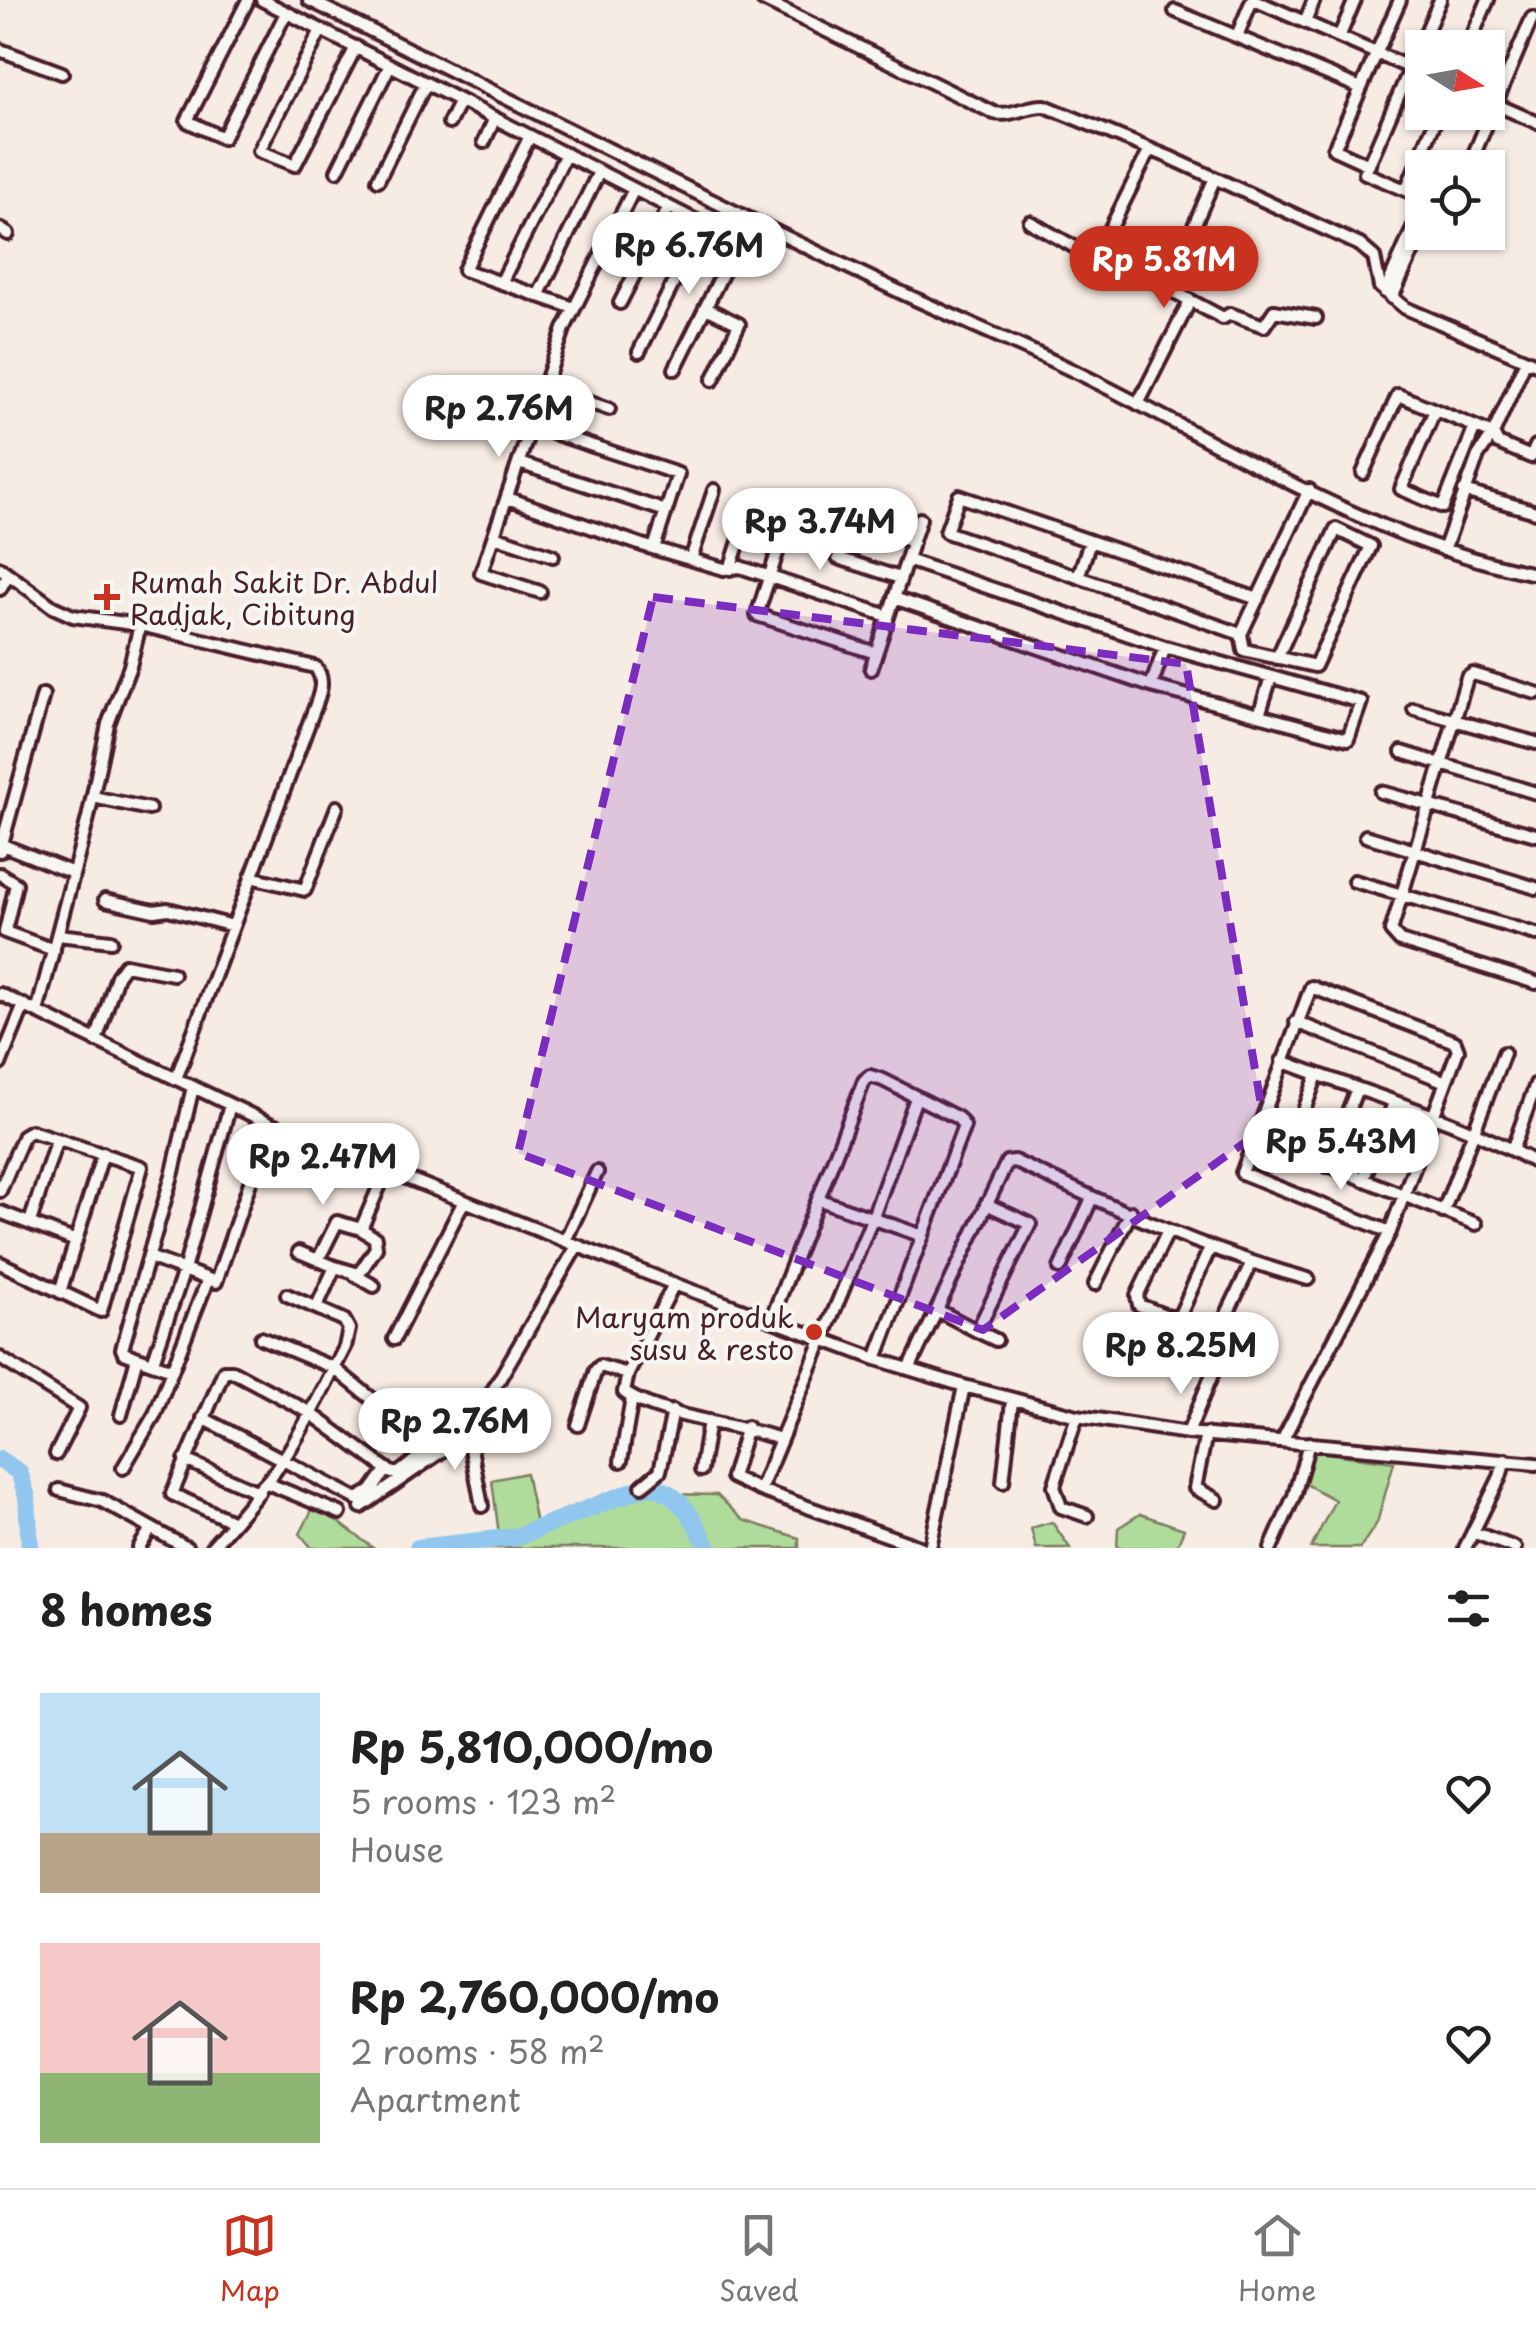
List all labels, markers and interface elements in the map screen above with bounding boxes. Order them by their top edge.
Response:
north arrow [1405,30,1505,130]
map controls [1405,30,1505,250]
button: locate [1405,150,1505,250]
pin: Rp 6.76M [586,212,792,297]
text: Rp 6.76M [614,220,764,268]
pin: Rp 5.81M [1061,226,1267,311]
text: Rp 5.81M [1092,234,1236,282]
pin: Rp 2.76M [396,375,602,460]
text: Rp 2.76M [424,383,574,431]
pin: Rp 3.74M [717,488,923,573]
text: Rp 3.74M [744,496,896,544]
place label: Rumah Sakit Dr. Abdul Radjak, Cibitung [130,560,438,635]
marker: Rumah Sakit Dr. Abdul Radjak, Cibitung [94,584,120,610]
pin: Rp 5.43M [1238,1108,1444,1193]
text: Rp 5.43M [1265,1116,1417,1164]
pin: Rp 2.47M [220,1123,426,1208]
text: Rp 2.47M [249,1131,397,1179]
place label: Maryam produk susu & resto [575,1295,794,1370]
pin: Rp 8.25M [1078,1312,1284,1397]
text: Rp 8.25M [1105,1320,1257,1368]
marker: Maryam produk susu & resto [803,1321,825,1343]
pin: Rp 2.76M [352,1388,558,1473]
text: Rp 2.76M [380,1396,530,1444]
text: 8 homes [40,1577,213,1640]
icon: filters [1441,1581,1496,1636]
text: Rp 5,810,000/mo [350,1714,713,1777]
icon: home [120,1733,240,1853]
icon: heart [1441,1766,1496,1821]
text: 5 rooms · 123 m² [350,1777,616,1825]
text: House [350,1825,444,1873]
text: Rp 2,760,000/mo [350,1964,719,2027]
icon: home [120,1983,240,2103]
icon: heart [1441,2016,1496,2071]
text: 2 rooms · 58 m² [350,2027,605,2075]
text: Apartment [350,2075,521,2123]
tab: Map [220,2208,280,2311]
tab: Saved [719,2208,799,2311]
tab: Home [1238,2208,1316,2311]

